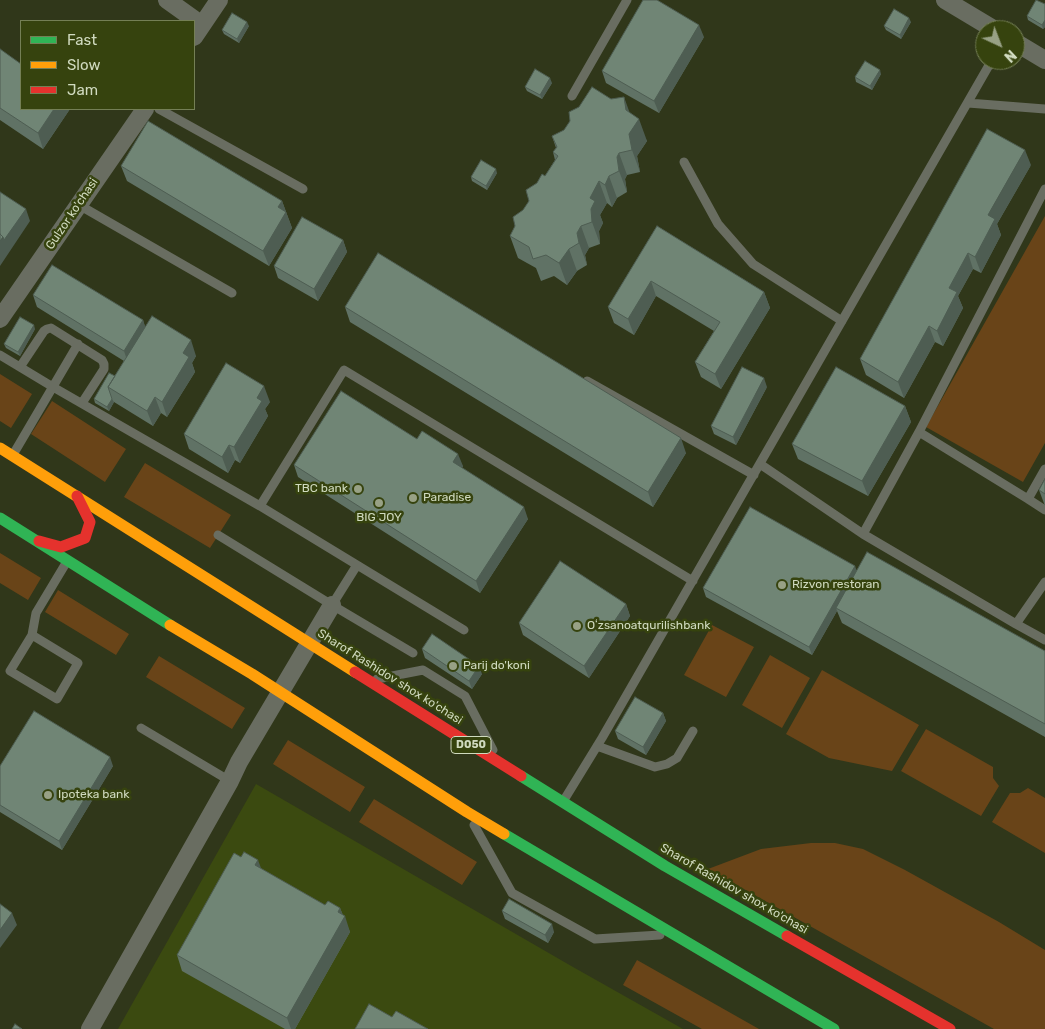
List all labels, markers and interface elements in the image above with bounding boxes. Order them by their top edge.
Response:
legend [20,20,195,110]
north arrow [975,20,1025,70]
text: Fast [67,31,97,49]
text: N [1000,46,1019,65]
text: Slow [67,56,100,74]
text: Jam [67,81,98,99]
street label: Gulzor ko'chasi [43,176,101,252]
place label: TBC bank [295,482,348,496]
marker: TBC bank [352,483,364,495]
place label: Paradise [423,491,471,505]
marker: Paradise [407,492,419,504]
marker: BIG JOY [373,497,385,509]
place label: BIG JOY [356,511,402,525]
place label: Rizvon restoran [792,578,880,592]
marker: Rizvon restoran [776,579,788,591]
place label: Oʻzsanoatqurilishbank [587,619,710,633]
marker: Oʻzsanoatqurilishbank [571,620,583,632]
street label: Sharof Rashidov shox ko'chasi [315,626,465,728]
place label: Parij do'koni [463,659,530,673]
marker: Parij do'koni [447,660,459,672]
road number: D050 [451,736,491,754]
place label: Ipoteka bank [58,788,130,802]
marker: Ipoteka bank [42,789,54,801]
street label: Sharof Rashidov shox ko'chasi [658,841,810,937]

